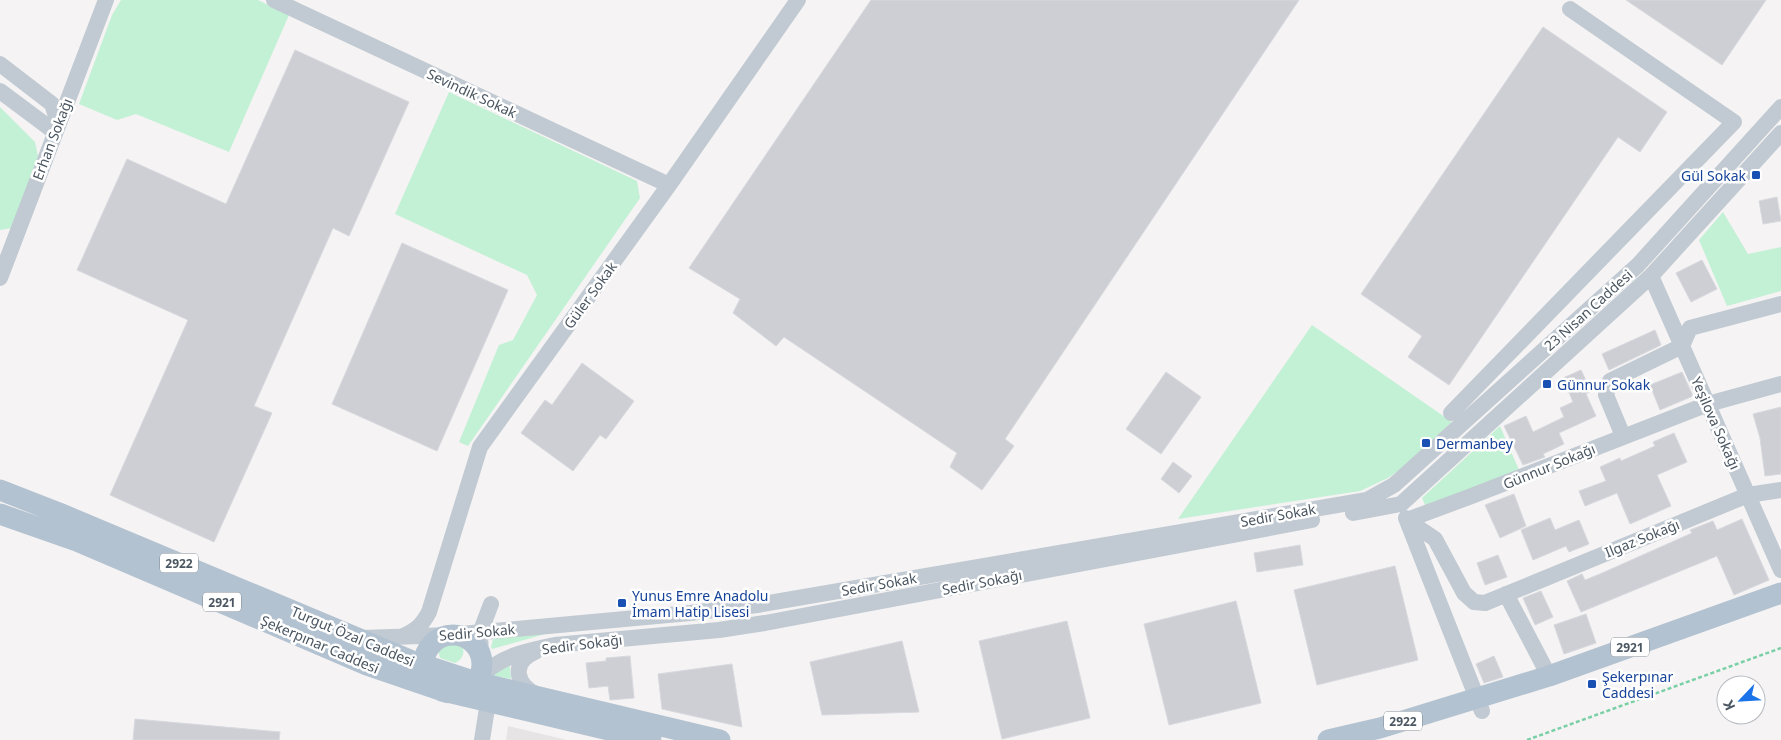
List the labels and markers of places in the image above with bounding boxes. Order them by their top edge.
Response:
place label: Gül Sokak [1681,166,1747,185]
marker: Gül Sokak [1750,169,1762,181]
place label: Günnur Sokak [1557,375,1651,394]
marker: Günnur Sokak [1541,378,1553,390]
place label: Dermanbey [1436,434,1514,453]
marker: Dermanbey [1420,437,1432,449]
place label: Yunus Emre Anadolu İmam Hatip Lisesi [632,586,769,621]
marker: Yunus Emre Anadolu İmam Hatip Lisesi [616,597,628,609]
place label: Şekerpınar Caddesi [1602,667,1673,702]
marker: Şekerpınar Caddesi [1586,678,1598,690]

